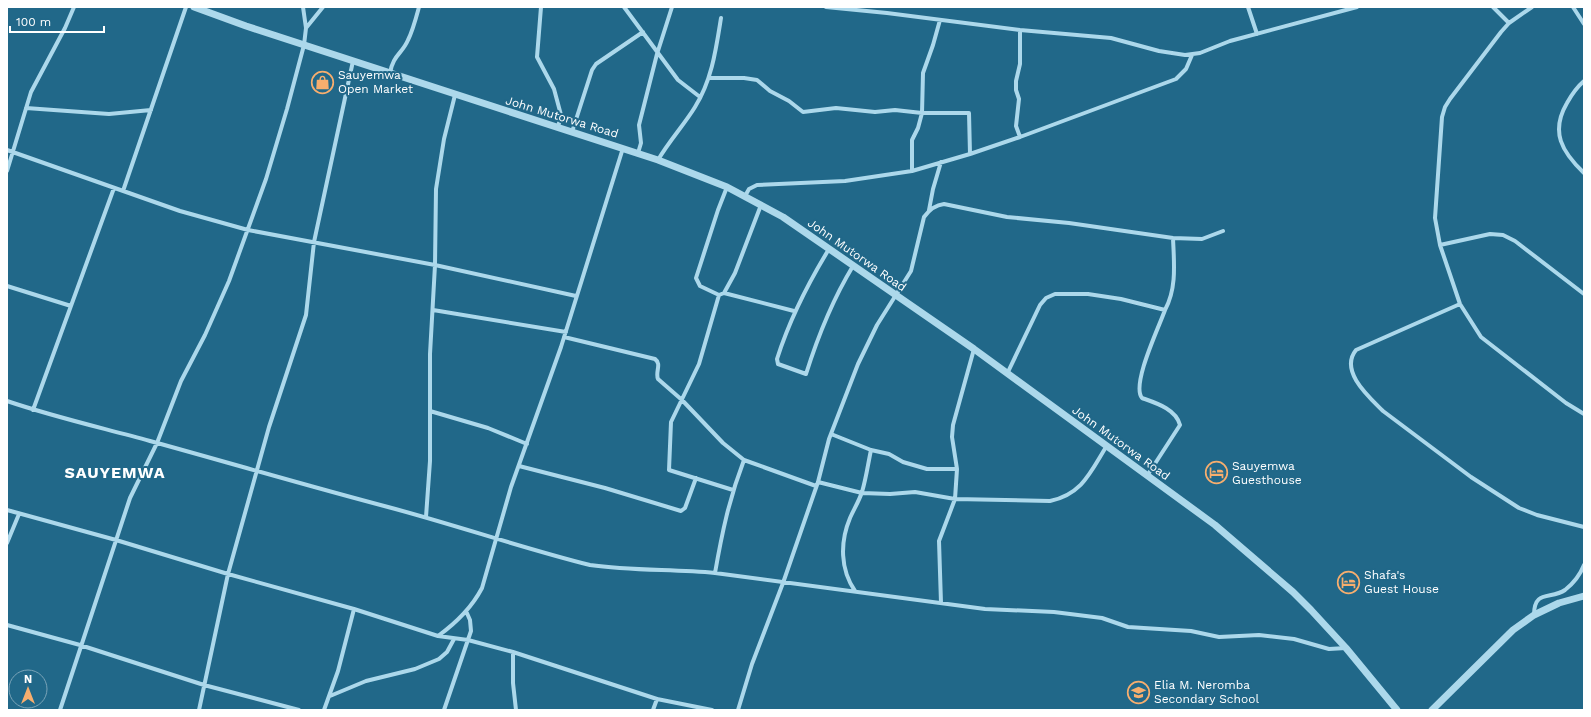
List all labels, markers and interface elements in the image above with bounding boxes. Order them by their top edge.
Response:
scale bar [10,8,104,34]
text: 100 m [16,15,51,29]
place label: Sauyemwa Open Market [338,68,413,96]
shop icon: Sauyemwa Open Market [310,69,336,95]
street label: John Mutorwa Road [504,93,620,141]
street label: John Mutorwa Road [805,216,909,294]
street label: John Mutorwa Road [1069,403,1173,483]
place label: Sauyemwa Guesthouse [1232,459,1302,487]
hotel icon: Sauyemwa Guesthouse [1204,460,1230,486]
district label: SAUYEMWA [65,463,165,482]
place label: Shafa's Guest House [1364,568,1439,596]
hotel icon: Shafa's Guest House [1336,569,1362,595]
north arrow [8,669,48,709]
text: N [24,673,32,686]
place label: Elia M. Neromba Secondary School [1154,678,1259,706]
school or university icon: Elia M. Neromba Secondary School [1126,679,1152,705]

